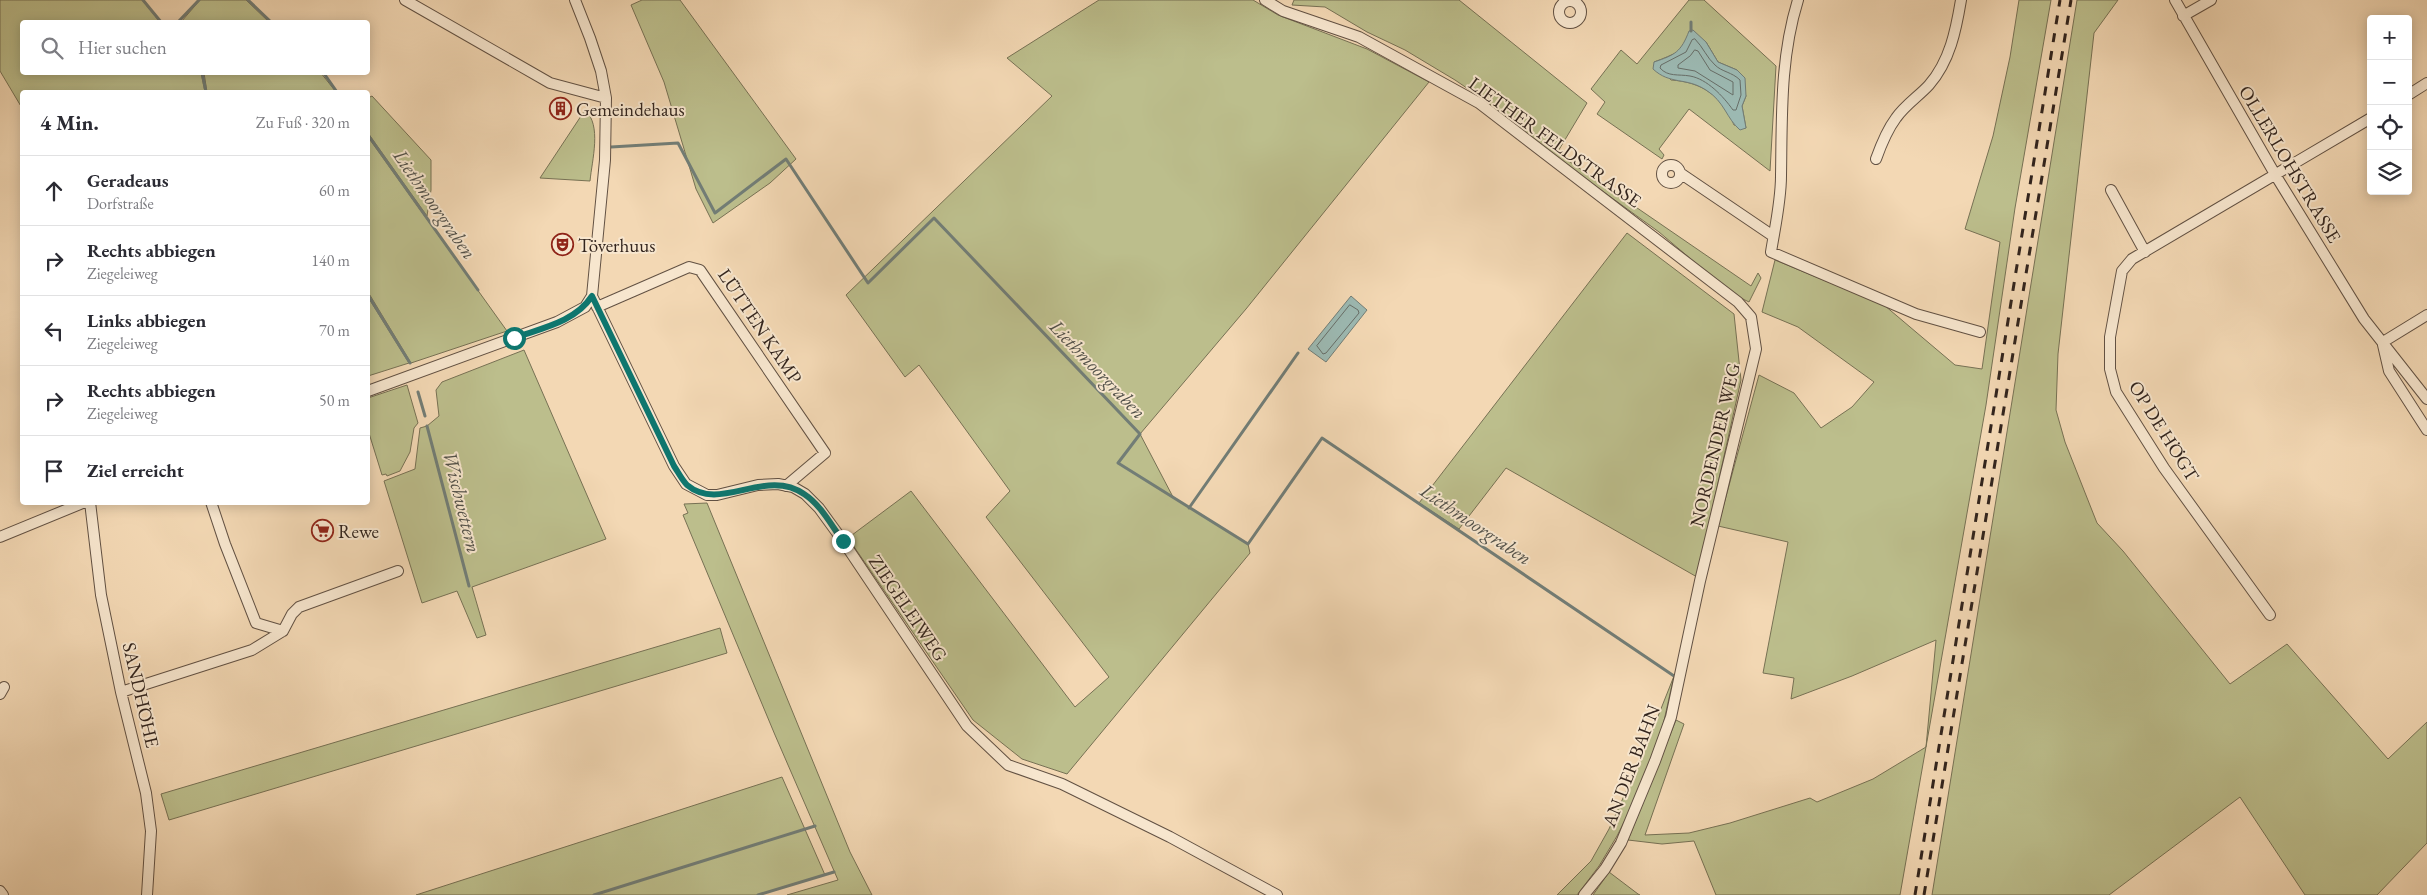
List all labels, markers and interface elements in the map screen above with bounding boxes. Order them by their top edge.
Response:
map controls [2367,15,2412,195]
button: + [2367,15,2412,60]
search box [20,20,370,75]
icon: search [38,34,66,62]
text: Hier suchen [78,35,167,60]
button: − [2367,60,2412,105]
street label: LIETHER FELDSTRASSE [1464,71,1647,213]
street label: OLLERLOHSTRASSE [2233,81,2347,248]
building icon: Gemeindehaus [548,97,572,121]
place label: Gemeindehaus [576,97,685,122]
button: locate [2367,105,2412,150]
text: 4 Min. [40,109,99,136]
text: Zu Fuß · 320 m [256,112,350,133]
water label: Liethmoorgraben [387,143,483,264]
button: layers [2367,150,2412,195]
text: Geradeaus [87,168,169,193]
icon: ahead [40,177,68,205]
text: 60 m [319,180,350,201]
text: Dorfstraße [87,193,154,214]
theatre icon: Töverhuus [550,233,574,257]
place label: Töverhuus [578,233,655,258]
text: Rechts abbiegen [87,238,216,263]
icon: right [40,247,68,275]
text: 140 m [311,250,350,271]
text: Ziegeleiweg [87,263,158,284]
street label: LÜTTEN KAMP [712,264,808,389]
text: Links abbiegen [87,308,206,333]
water label: Liethmoorgraben [1043,313,1152,424]
icon: left [40,317,68,345]
text: 70 m [319,320,350,341]
route start [503,327,526,350]
text: Ziegeleiweg [87,333,158,354]
street label: NORDENDER WEG [1684,360,1746,529]
street label: OP DE HÖGT [2123,376,2205,486]
text: Rechts abbiegen [87,378,216,403]
icon: right [40,387,68,415]
text: 50 m [319,390,350,411]
text: Ziegeleiweg [87,403,158,424]
water label: Wischwettern [437,449,487,555]
icon: arrive [40,457,68,485]
text: Ziel erreicht [87,458,184,483]
water label: Liethmoorgraben [1415,477,1537,571]
supermarket icon: Rewe [310,519,334,543]
place label: Rewe [338,519,379,544]
route end [832,530,855,553]
street label: ZIEGELEIWEG [863,550,953,666]
street label: SANDHÖHE [117,640,165,750]
street label: AN DER BAHN [1596,701,1666,832]

